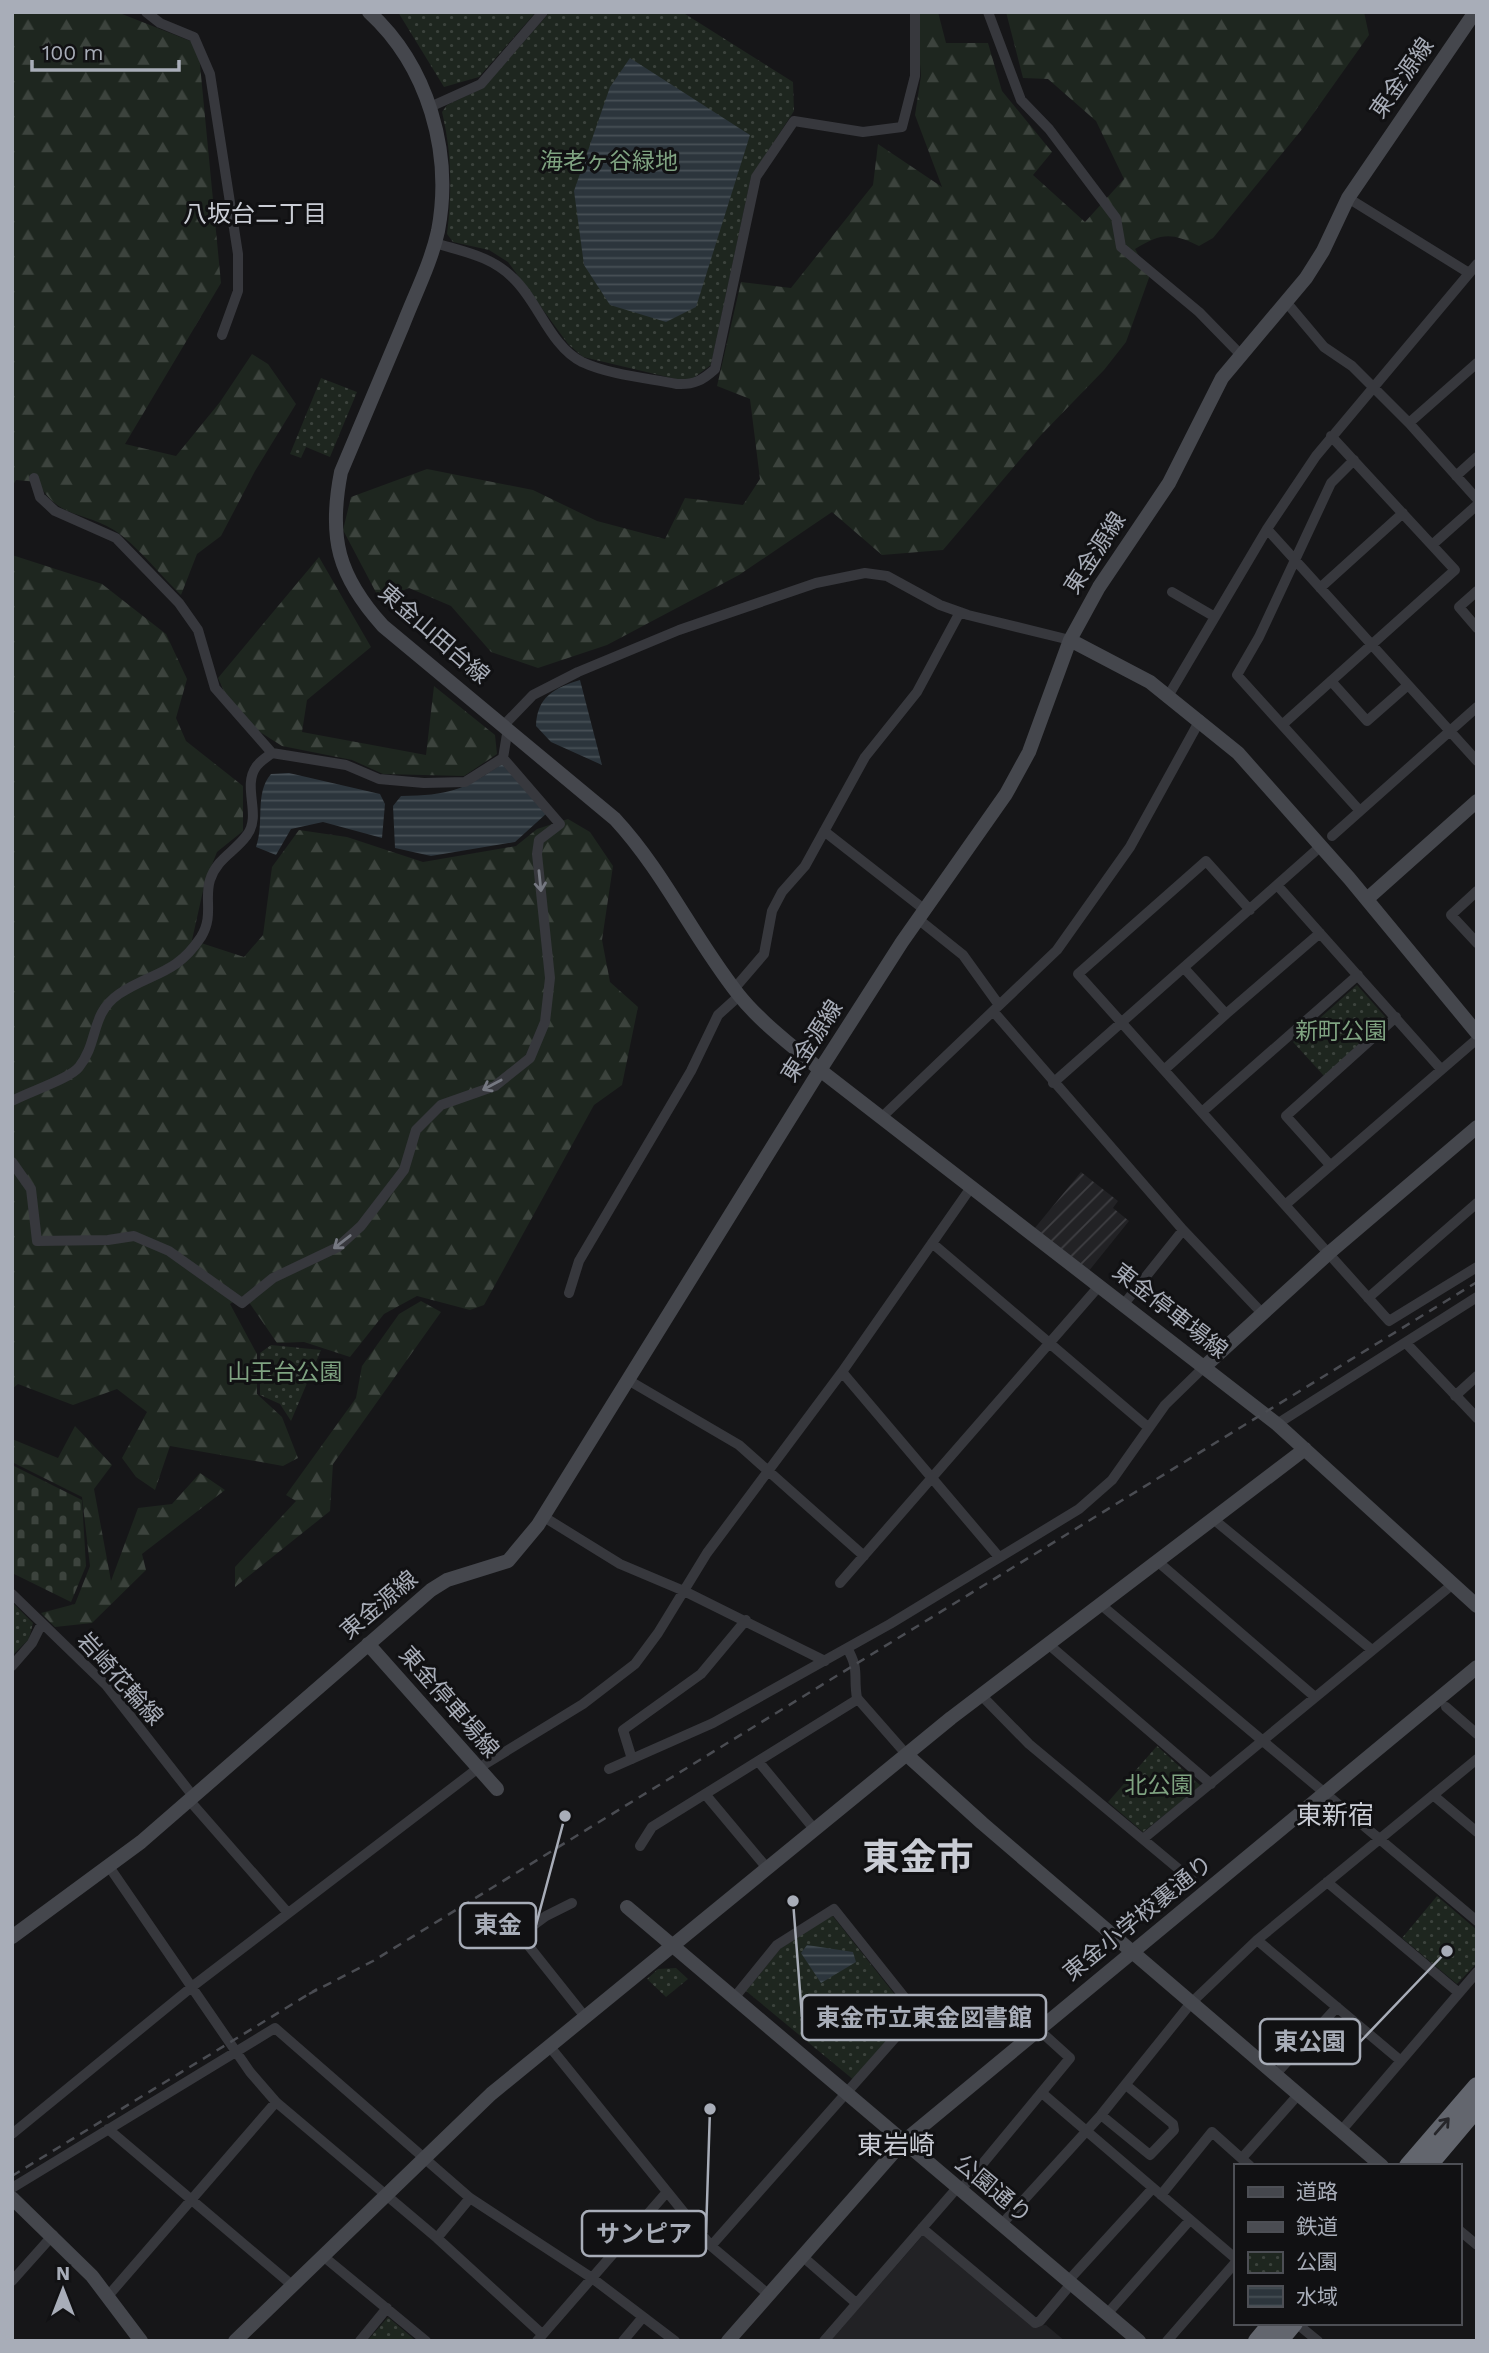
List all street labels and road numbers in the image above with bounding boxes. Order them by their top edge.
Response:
street label: 東金源線 [1365,33,1439,123]
street label: 東金源線 [1059,507,1131,599]
street label: 東金山田台線 [373,579,495,689]
street label: 東金源線 [776,995,848,1087]
street label: 東金停車場線 [1107,1258,1233,1364]
street label: 東金源線 [335,1565,423,1645]
street label: 岩崎花輪線 [71,1627,169,1731]
street label: 東金停車場線 [394,1641,504,1763]
street label: 東金小学校裏通り [1058,1850,1218,1986]
street label: 公園通り [949,2149,1037,2229]

